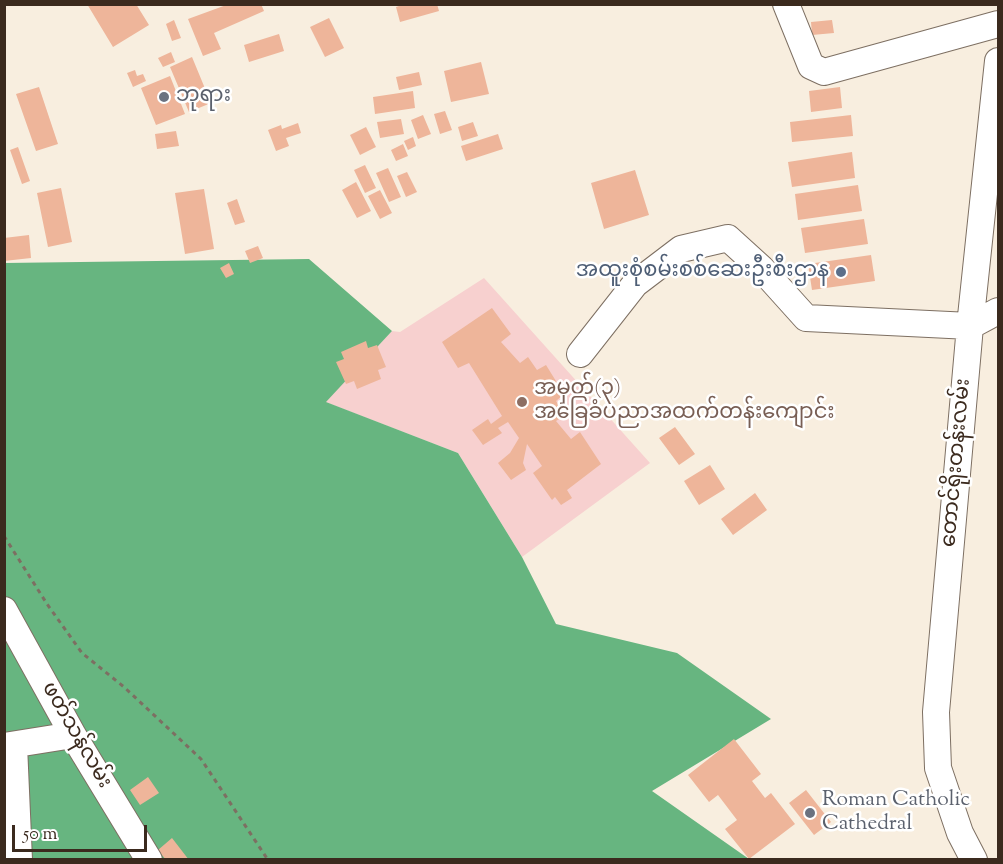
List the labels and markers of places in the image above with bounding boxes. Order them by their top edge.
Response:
place label: ဘုရား [176,84,231,110]
marker: ဘုရား [157,90,171,104]
place label: အထူးစုံစမ်းစစ်ဆေးဦးစီးဌာန [576,259,829,285]
marker: အထူးစုံစမ်းစစ်ဆေးဦးစီးဌာန [834,265,848,279]
place label: အမှတ်(၃) အခြေခံပညာအထက်တန်းကျောင်း [534,377,835,427]
marker: အမှတ်(၃) အခြေခံပညာအထက်တန်းကျောင်း [515,395,529,409]
place label: Roman Catholic Cathedral [822,788,970,838]
marker: Roman Catholic Cathedral [803,806,817,820]

